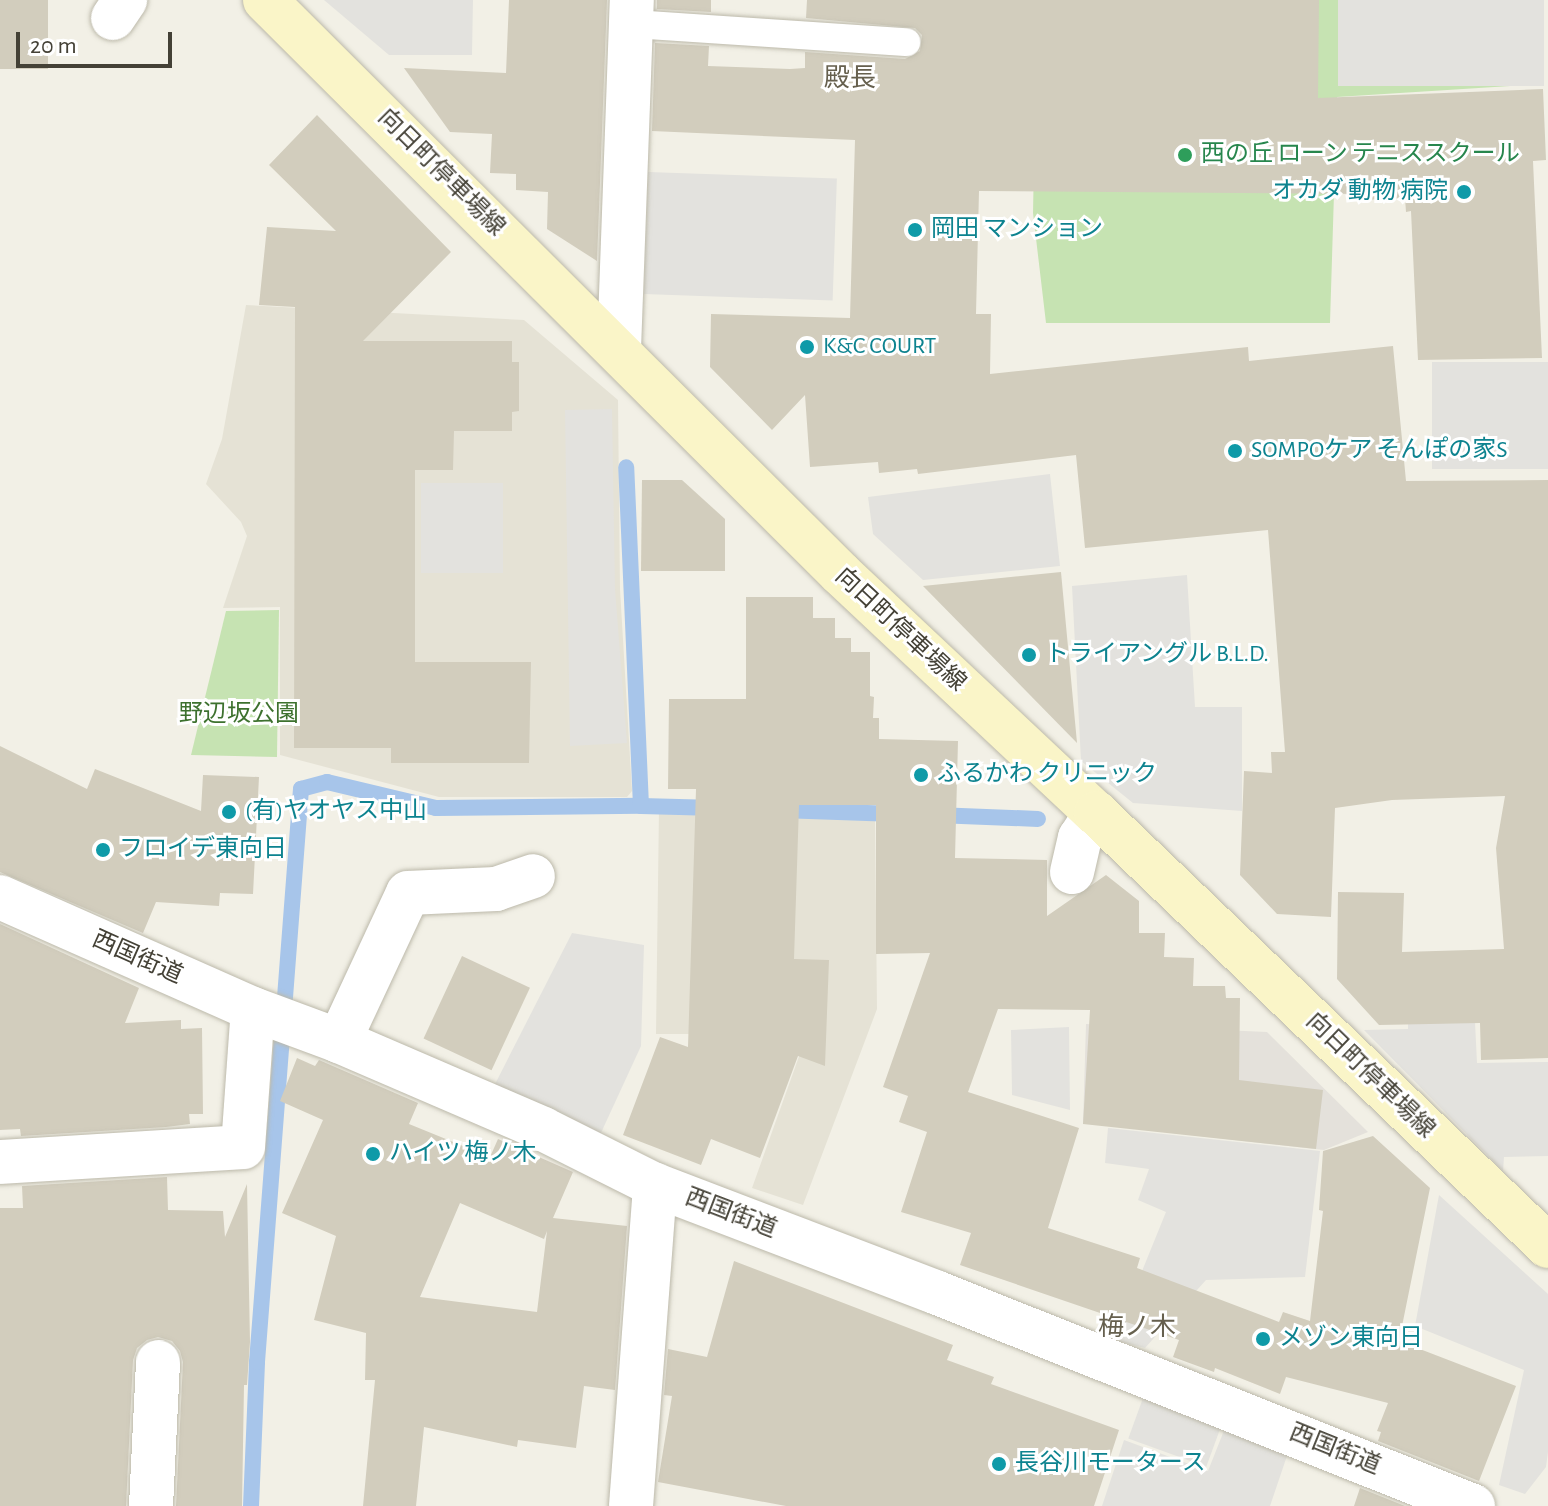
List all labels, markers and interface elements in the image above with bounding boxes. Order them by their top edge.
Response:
scale bar [20,16,176,66]
text: 20 m [30,34,77,58]
district label: 殿長 [824,63,876,95]
street label: 向日町停車場線 [371,103,511,243]
place label: 西の丘 ローン テニススクール [1201,141,1521,169]
marker: 西の丘 ローン テニススクール [1176,146,1194,164]
place label: オカダ 動物 病院 [1272,178,1448,206]
marker: オカダ 動物 病院 [1455,183,1473,201]
place label: 岡田 マンション [931,216,1103,244]
marker: 岡田 マンション [906,221,924,239]
place label: K&C COURT [823,333,936,361]
marker: K&C COURT [798,338,816,356]
place label: SOMPOケア そんぽの家S [1251,437,1508,465]
marker: SOMPOケア そんぽの家S [1226,442,1244,460]
street label: 向日町停車場線 [829,562,971,698]
place label: トライアングル B.L.D. [1045,641,1270,669]
marker: トライアングル B.L.D. [1020,646,1038,664]
park label: 野辺坂公園 [179,701,299,729]
place label: ふるかわ クリニック [937,761,1157,789]
marker: ふるかわ クリニック [912,766,930,784]
place label: (有)ヤオヤス中山 [245,798,427,826]
marker: (有)ヤオヤス中山 [220,803,238,821]
place label: フロイデ東向日 [119,836,287,864]
marker: フロイデ東向日 [94,841,112,859]
street label: 西国街道 [87,925,187,991]
street label: 向日町停車場線 [1300,1007,1440,1145]
place label: ハイツ 梅ノ木 [389,1140,537,1168]
marker: ハイツ 梅ノ木 [364,1145,382,1163]
street label: 西国街道 [681,1183,781,1245]
district label: 梅ノ木 [1098,1312,1176,1344]
place label: メゾン東向日 [1279,1325,1423,1353]
marker: メゾン東向日 [1254,1330,1272,1348]
street label: 西国街道 [1285,1419,1385,1481]
place label: 長谷川モータース [1015,1450,1207,1478]
marker: 長谷川モータース [990,1455,1008,1473]

